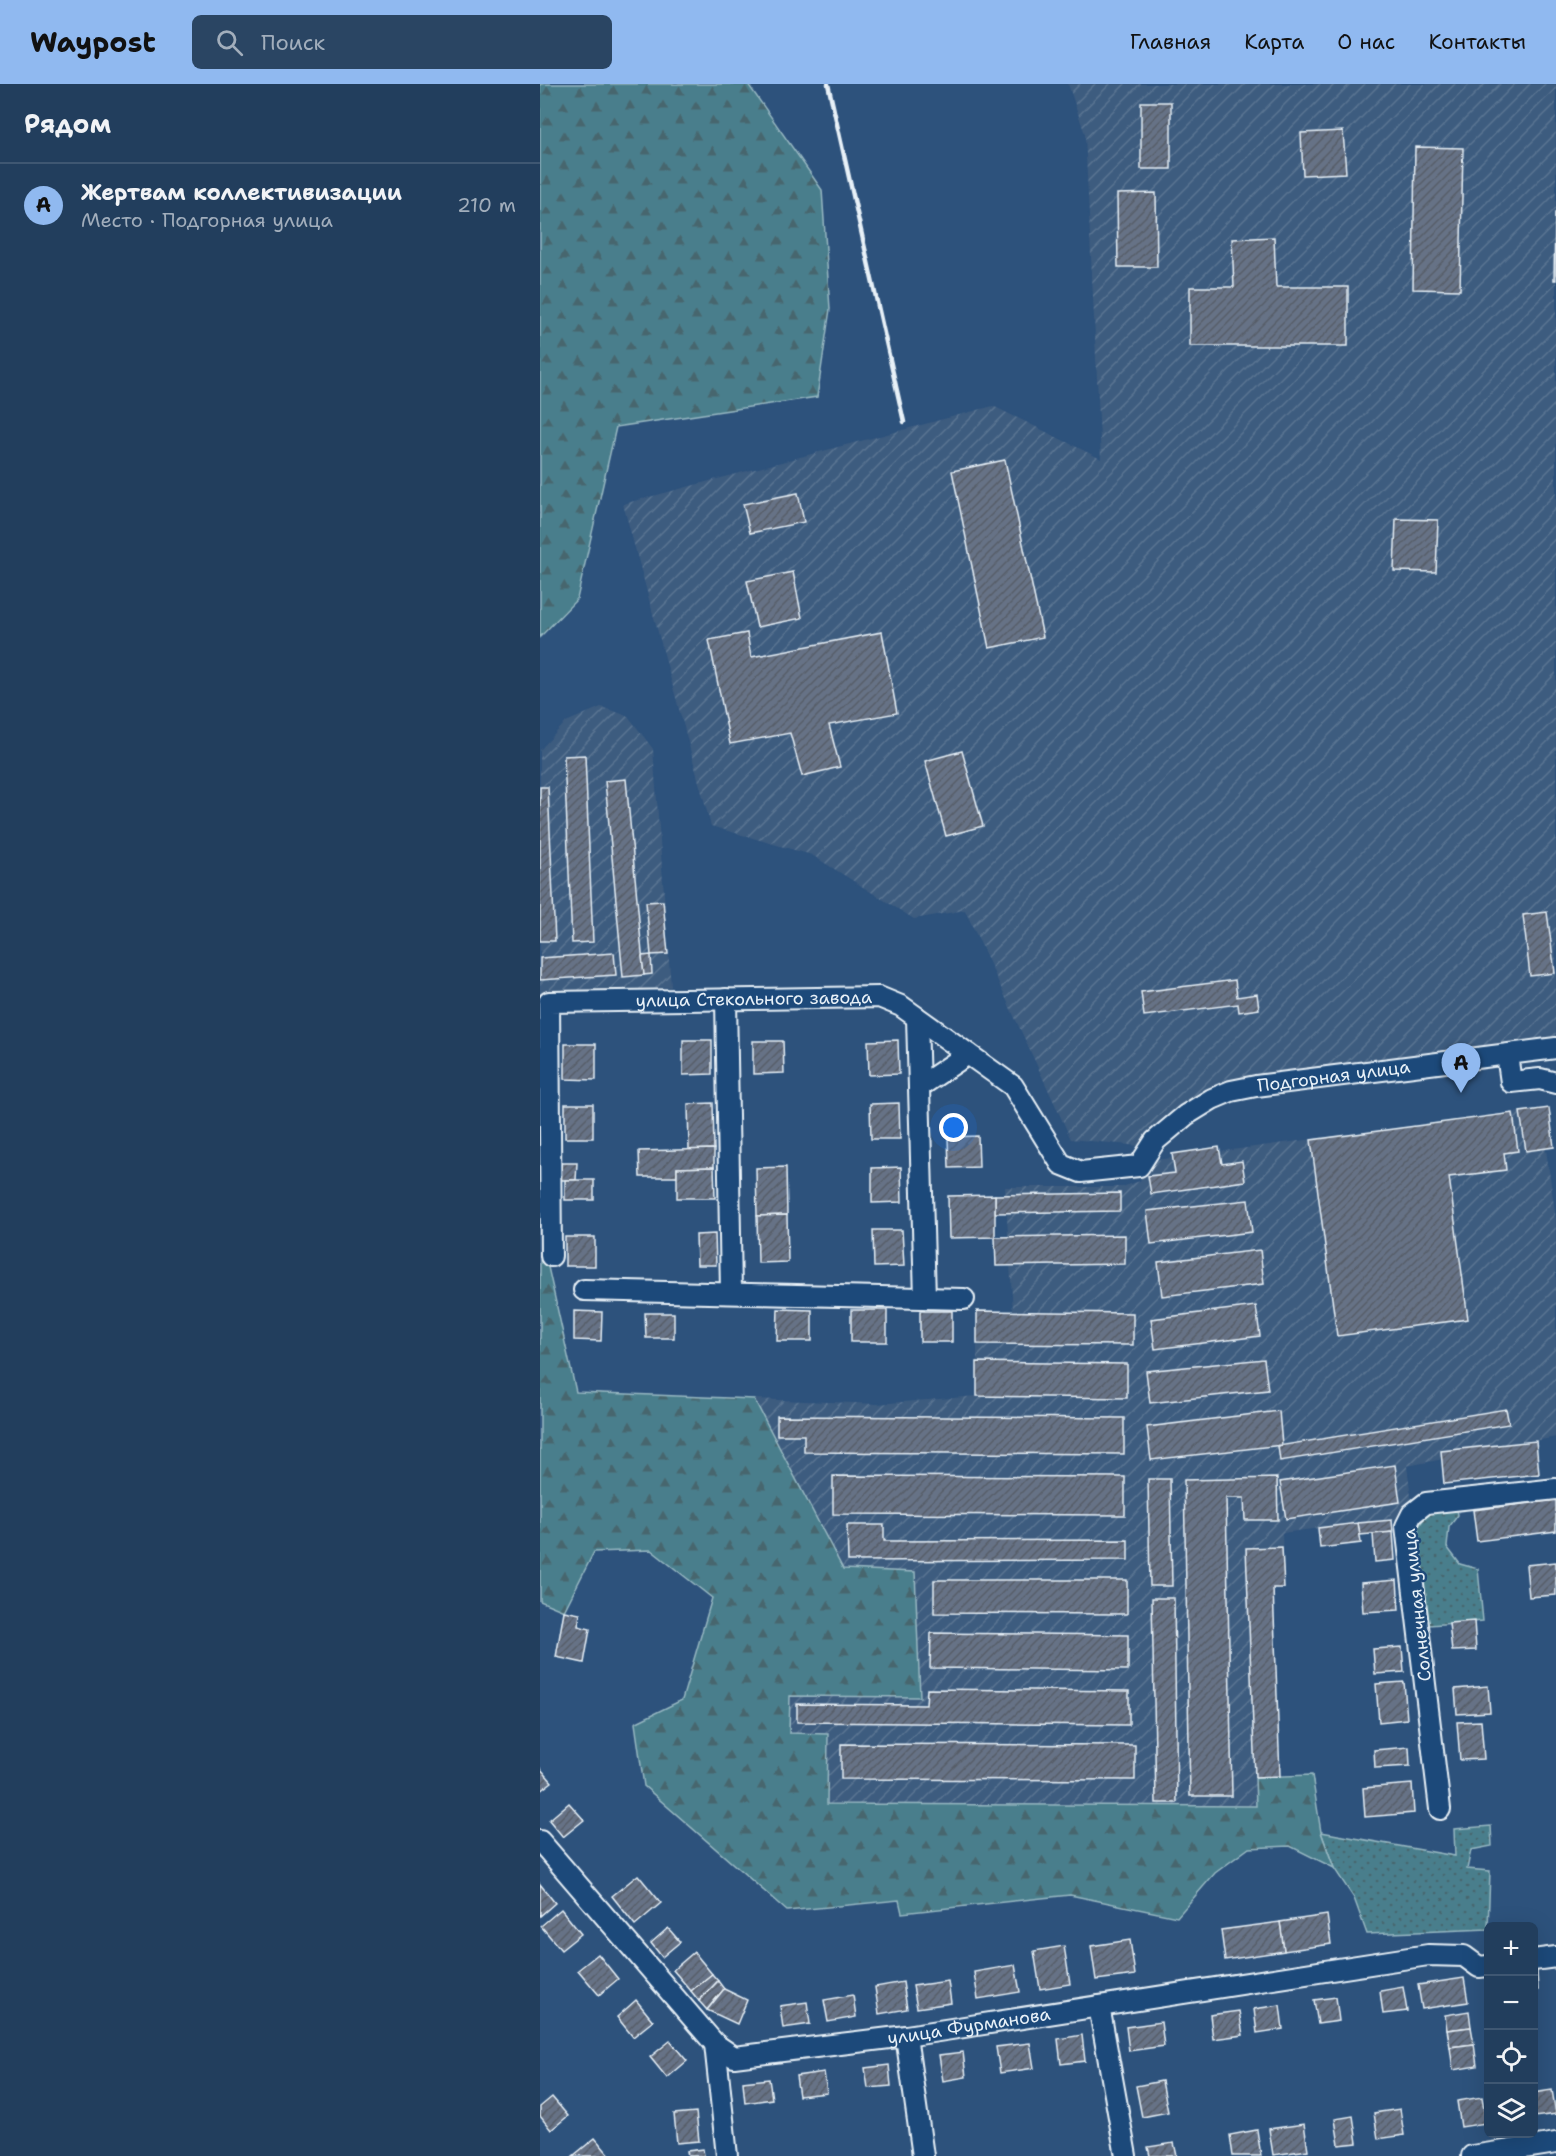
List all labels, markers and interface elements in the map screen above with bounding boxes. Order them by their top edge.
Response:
search box [192,15,612,69]
text: Waypost [30,23,156,61]
icon: search [213,26,246,59]
text: Поиск [261,28,325,57]
text: Главная [1130,28,1211,56]
text: Карта [1244,28,1304,56]
text: О нас [1337,28,1395,56]
text: Контакты [1428,28,1526,56]
text: Рядом [24,106,111,141]
text: Жертвам коллективизации [81,178,402,207]
text: A [36,192,51,218]
text: 210 m [457,192,516,218]
text: Место · Подгорная улица [81,207,333,233]
street label: улица Стекольного завода [636,985,872,1013]
pin: A [1442,1044,1480,1093]
street label: Подгорная улица [1256,1055,1412,1098]
your location [939,1113,968,1142]
street label: Солнечная улица [1397,1527,1437,1683]
map controls [1484,1922,1538,2138]
button: + [1484,1922,1538,1976]
button: − [1484,1976,1538,2030]
street label: улица Фурманова [886,2002,1052,2050]
button: locate [1484,2030,1538,2084]
button: layers [1484,2084,1538,2138]

